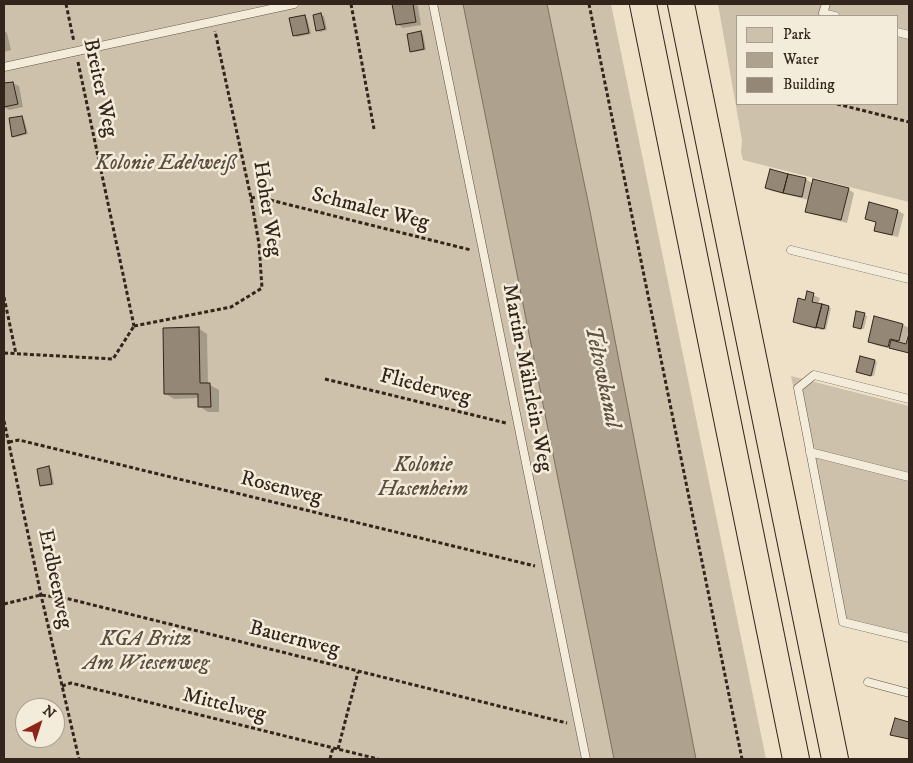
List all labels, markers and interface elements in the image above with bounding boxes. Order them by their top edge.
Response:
legend [736,15,898,105]
text: Park [783,25,811,44]
street label: Breiter Weg [76,37,122,139]
text: Water [783,50,819,69]
text: Building [783,75,835,94]
park label: Kolonie Edelweiß [95,152,237,178]
street label: Hoher Weg [246,159,286,259]
street label: Schmaler Weg [309,183,431,237]
street label: Martin-Mährlein-Weg [495,282,557,474]
water label: Teltowkanal [577,324,625,430]
street label: Fliederweg [377,365,473,411]
park label: Kolonie Hasenheim [378,454,468,504]
street label: Rosenweg [238,467,324,511]
street label: Erdbeerweg [31,527,77,631]
street label: Bauernweg [246,617,342,663]
park label: KGA Britz Am Wiesenweg [83,628,209,678]
street label: Mittelweg [180,683,268,729]
north arrow [15,698,65,748]
text: N [39,702,59,723]

